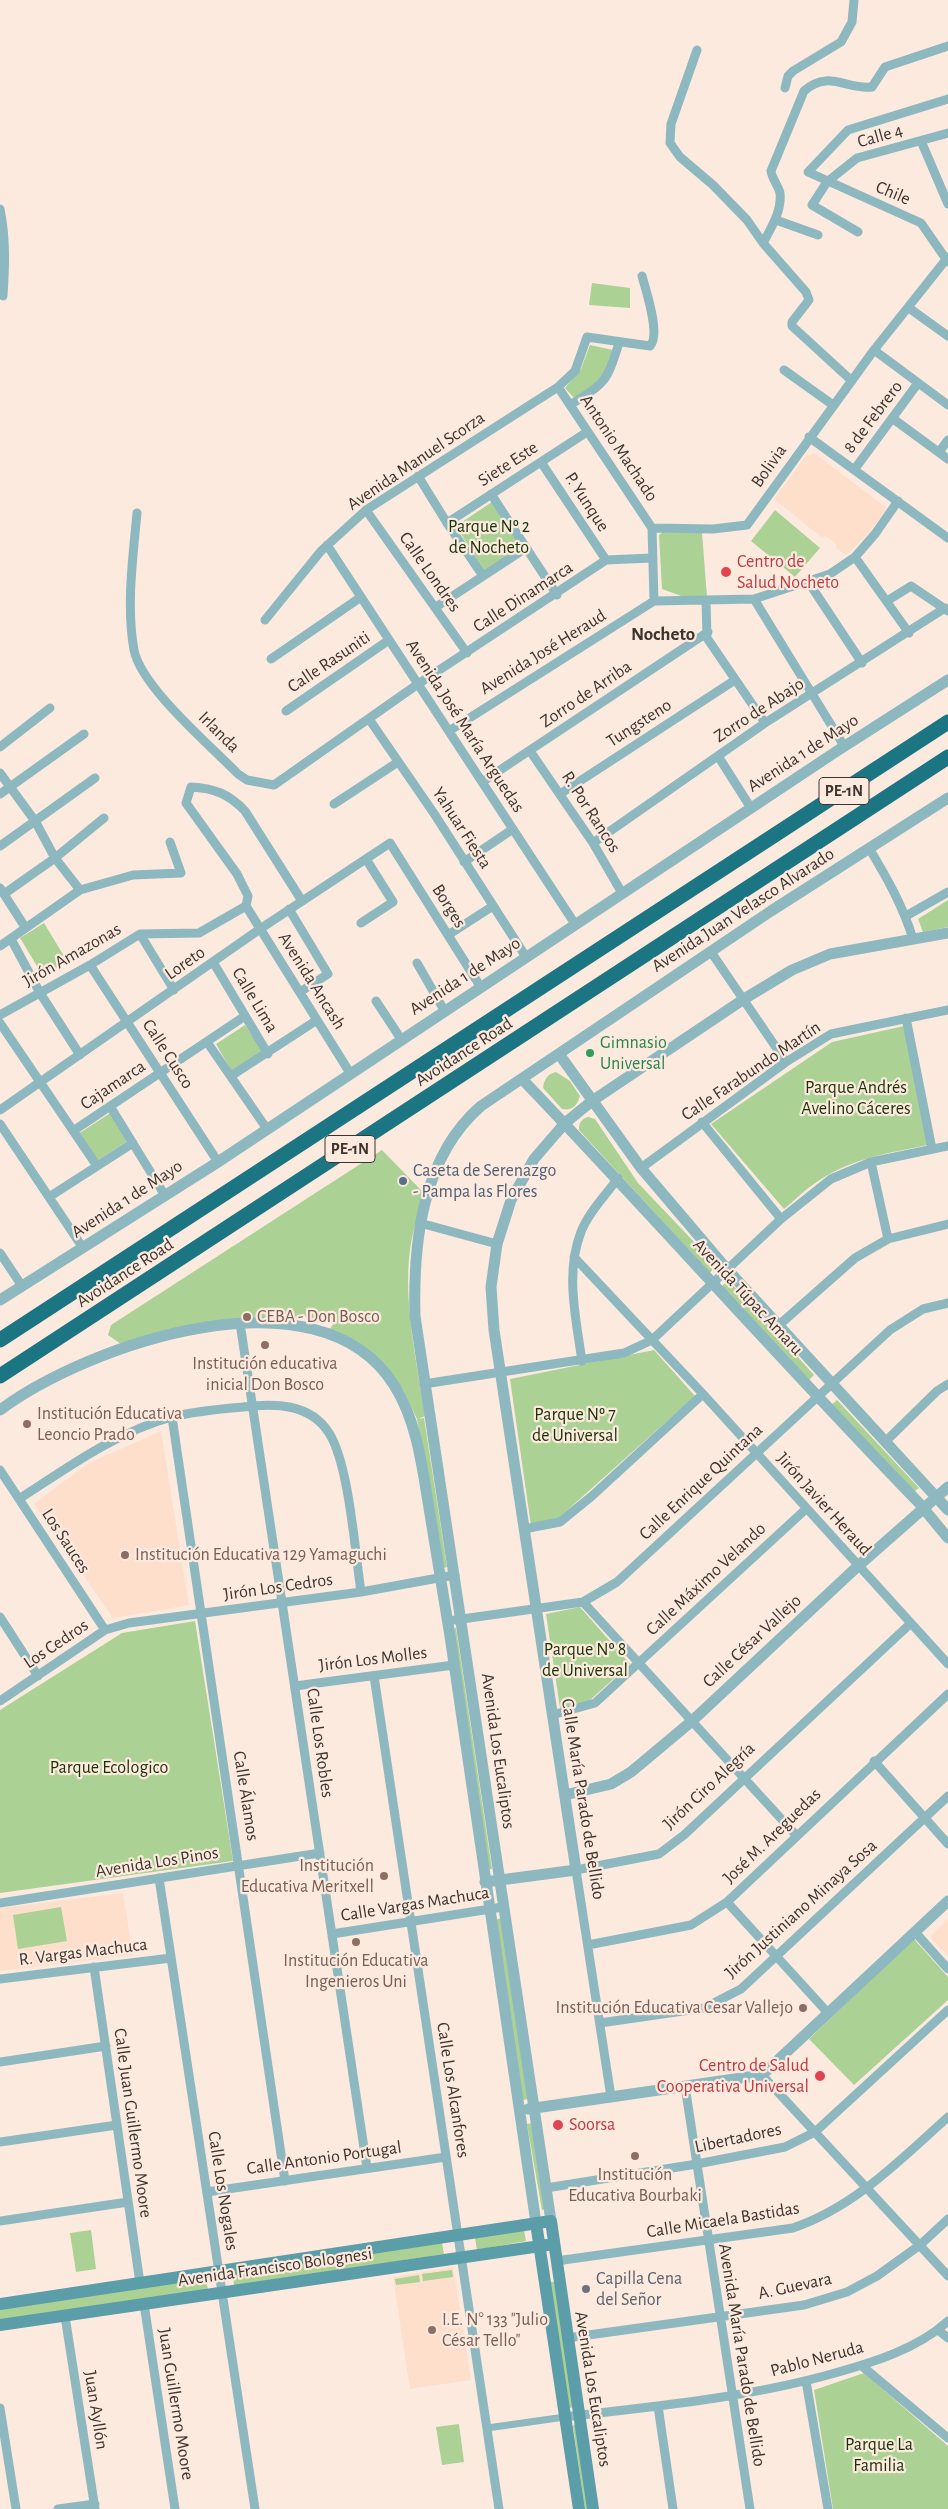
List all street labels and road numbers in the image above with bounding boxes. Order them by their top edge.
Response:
street label: Calle 4 [855,119,905,153]
street label: Chile [872,176,914,210]
street label: 8 de Febrero [839,376,907,458]
street label: Antonio Machado [575,390,663,506]
street label: Avenida Manuel Scorza [343,407,489,515]
street label: Siete Este [474,437,542,491]
street label: Bolivia [747,440,791,492]
street label: P. Yunque [560,468,614,536]
street label: Calle Londres [394,528,466,616]
street label: Calle Dinamarca [469,557,577,637]
street label: Avenida José Heraud [476,605,610,699]
street label: Calle Rasuniti [284,626,374,698]
street label: Avenida José María Arguedas [401,635,529,817]
street label: Zorro de Arriba [536,656,636,732]
street label: Zorro de Abajo [710,673,808,747]
street label: Tungsteno [602,694,676,752]
street label: Irlanda [194,707,244,757]
street label: Avenida 1 de Mayo [743,709,863,797]
street label: R. Por Rancos [557,767,625,857]
road number: PE-1N [819,778,869,804]
street label: Yahuar Fiesta [428,783,496,873]
street label: Avenida Juan Velasco Alvarado [648,843,838,977]
street label: Borges [427,880,471,932]
street label: Jirón Amazonas [19,918,125,992]
street label: Avenida Ancash [274,928,350,1034]
street label: Avenida 1 de Mayo [405,932,525,1020]
street label: Loreto [161,941,209,985]
street label: Calle Lima [227,963,283,1037]
street label: Avoidance Road [411,1013,517,1091]
street label: Calle Cusco [138,1015,198,1093]
street label: Calle Farabundo Martín [677,1016,825,1126]
street label: Cajamarca [76,1055,150,1115]
road number: PE-1N [325,1136,375,1162]
street label: Avenida 1 de Mayo [67,1155,187,1243]
street label: Avoidance Road [72,1234,178,1312]
street label: Avenida Túpac Amaru [688,1234,808,1360]
street label: Calle Enrique Quintana [635,1419,767,1545]
street label: Jirón Javier Heraud [772,1448,876,1560]
street label: Los Sauces [37,1504,95,1578]
street label: Calle Máximo Velando [641,1518,771,1640]
street label: Jirón Los Cedros [222,1569,334,1605]
street label: Calle César Vallejo [698,1590,806,1692]
street label: Los Cedros [19,1614,93,1674]
street label: Jirón Los Molles [318,1642,428,1676]
street label: Avenida Los Eucaliptos [476,1672,520,1830]
street label: Calle Los Robles [302,1687,338,1799]
street label: Calle María Parado de Bellido [556,1697,610,1901]
street label: Jirón Ciro Alegría [658,1738,760,1834]
street label: Calle Álamos [228,1750,264,1842]
street label: José M. Areguedas [718,1784,826,1888]
street label: Jirón Justiniano Minaya Sosa [720,1835,882,1983]
street label: Avenida Los Pinos [94,1842,220,1882]
street label: Calle Vargas Machuca [339,1882,491,1926]
street label: R. Vargas Machuca [17,1933,149,1971]
street label: Calle Los Alcanfores [432,2021,474,2159]
street label: Calle Juan Guillermo Moore [109,2027,157,2219]
street label: Libertadores [693,2118,783,2158]
street label: Calle Los Nogales [203,2130,243,2252]
street label: Calle Antonio Portugal [245,2136,403,2180]
street label: Calle Micaela Bastidas [645,2197,801,2243]
street label: Avenida María Parado de Bellido [714,2242,770,2468]
street label: Avenida Francisco Bolognesi [177,2243,373,2291]
street label: A. Guevara [756,2268,834,2304]
street label: Avenida Los Eucaliptos [570,2310,616,2468]
street label: Juan Guillermo Moore [153,2326,199,2482]
street label: Pablo Neruda [768,2336,866,2382]
street label: Juan Ayllón [79,2369,113,2451]

